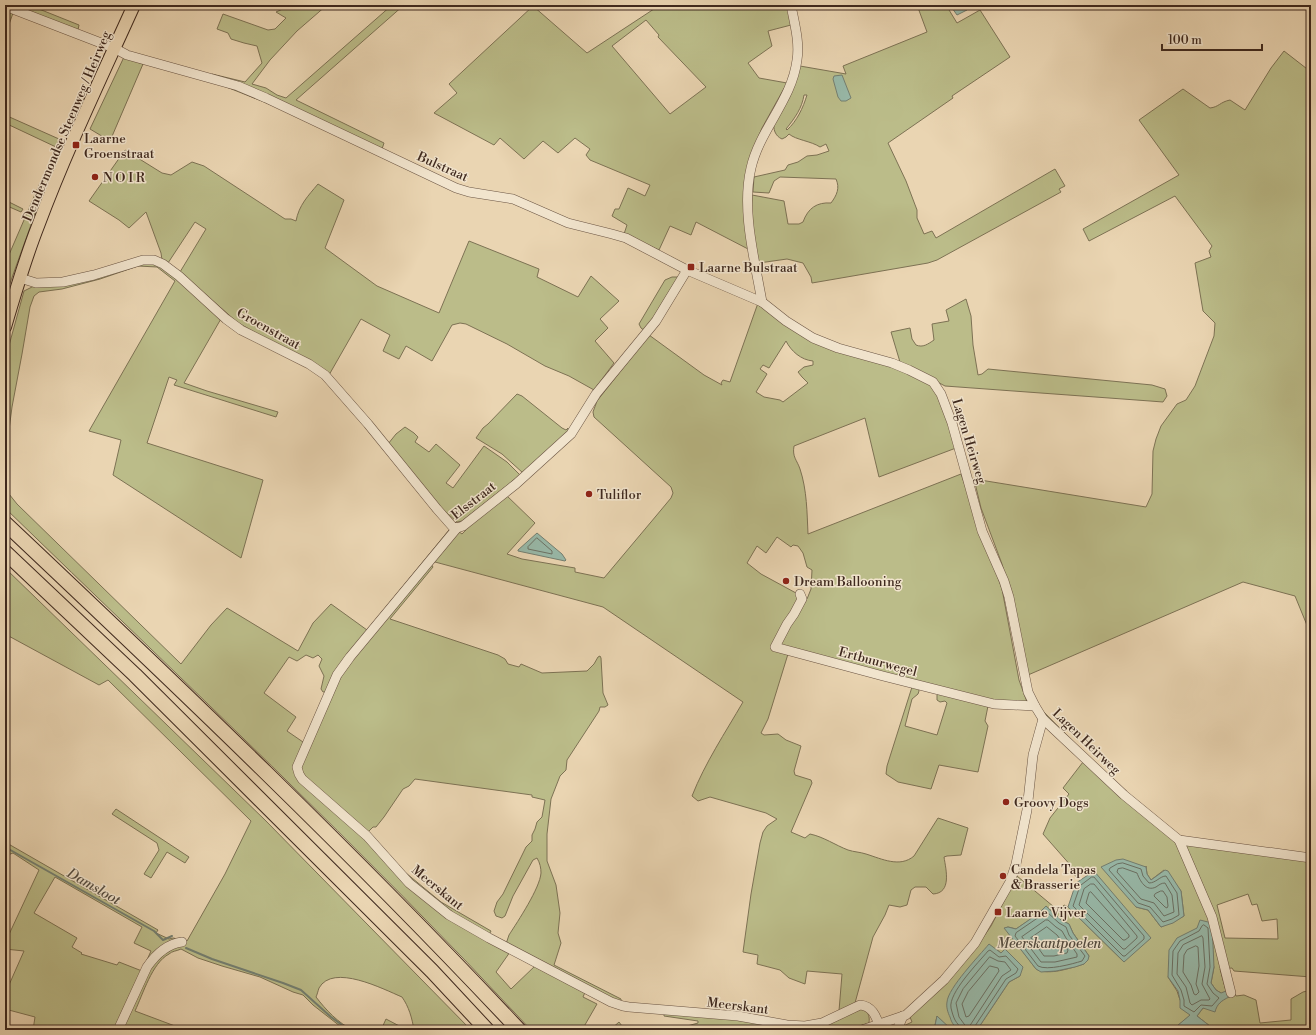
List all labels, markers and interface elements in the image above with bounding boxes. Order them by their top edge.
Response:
scale bar [1162,26,1262,52]
street label: Dendermondse Steenweg / Heirweg [19,28,115,224]
text: 100 m [1168,33,1202,48]
place label: Laarne Groenstraat [84,131,155,162]
marker: Laarne Groenstraat [71,140,81,150]
street label: Bulstraat [414,148,471,185]
place label: N O I R [103,170,146,186]
marker: N O I R [90,172,100,182]
place label: Laarne Bulstraat [699,260,798,276]
marker: Laarne Bulstraat [686,262,696,272]
street label: Groenstraat [234,305,304,353]
street label: Lagen Heirweg [948,397,990,486]
street label: Elsstraat [448,478,499,523]
place label: Tuliflor [597,487,642,503]
marker: Tuliflor [584,489,594,499]
place label: Dream Ballooning [794,574,902,590]
marker: Dream Ballooning [781,576,791,586]
street label: Ertbuurwegel [837,644,919,680]
street label: Lagen Heirweg [1049,705,1124,778]
place label: Groovy Dogs [1014,795,1089,811]
marker: Groovy Dogs [1001,797,1011,807]
street label: Meerskant [408,862,467,914]
place label: Candela Tapas & Brasserie [1011,862,1096,893]
water label: Damsloot [63,864,124,910]
marker: Candela Tapas & Brasserie [998,871,1008,881]
place label: Laarne Vijver [1006,905,1086,921]
marker: Laarne Vijver [993,907,1003,917]
water label: Meerskantpoelen [997,935,1101,953]
street label: Meerskant [706,994,770,1018]

